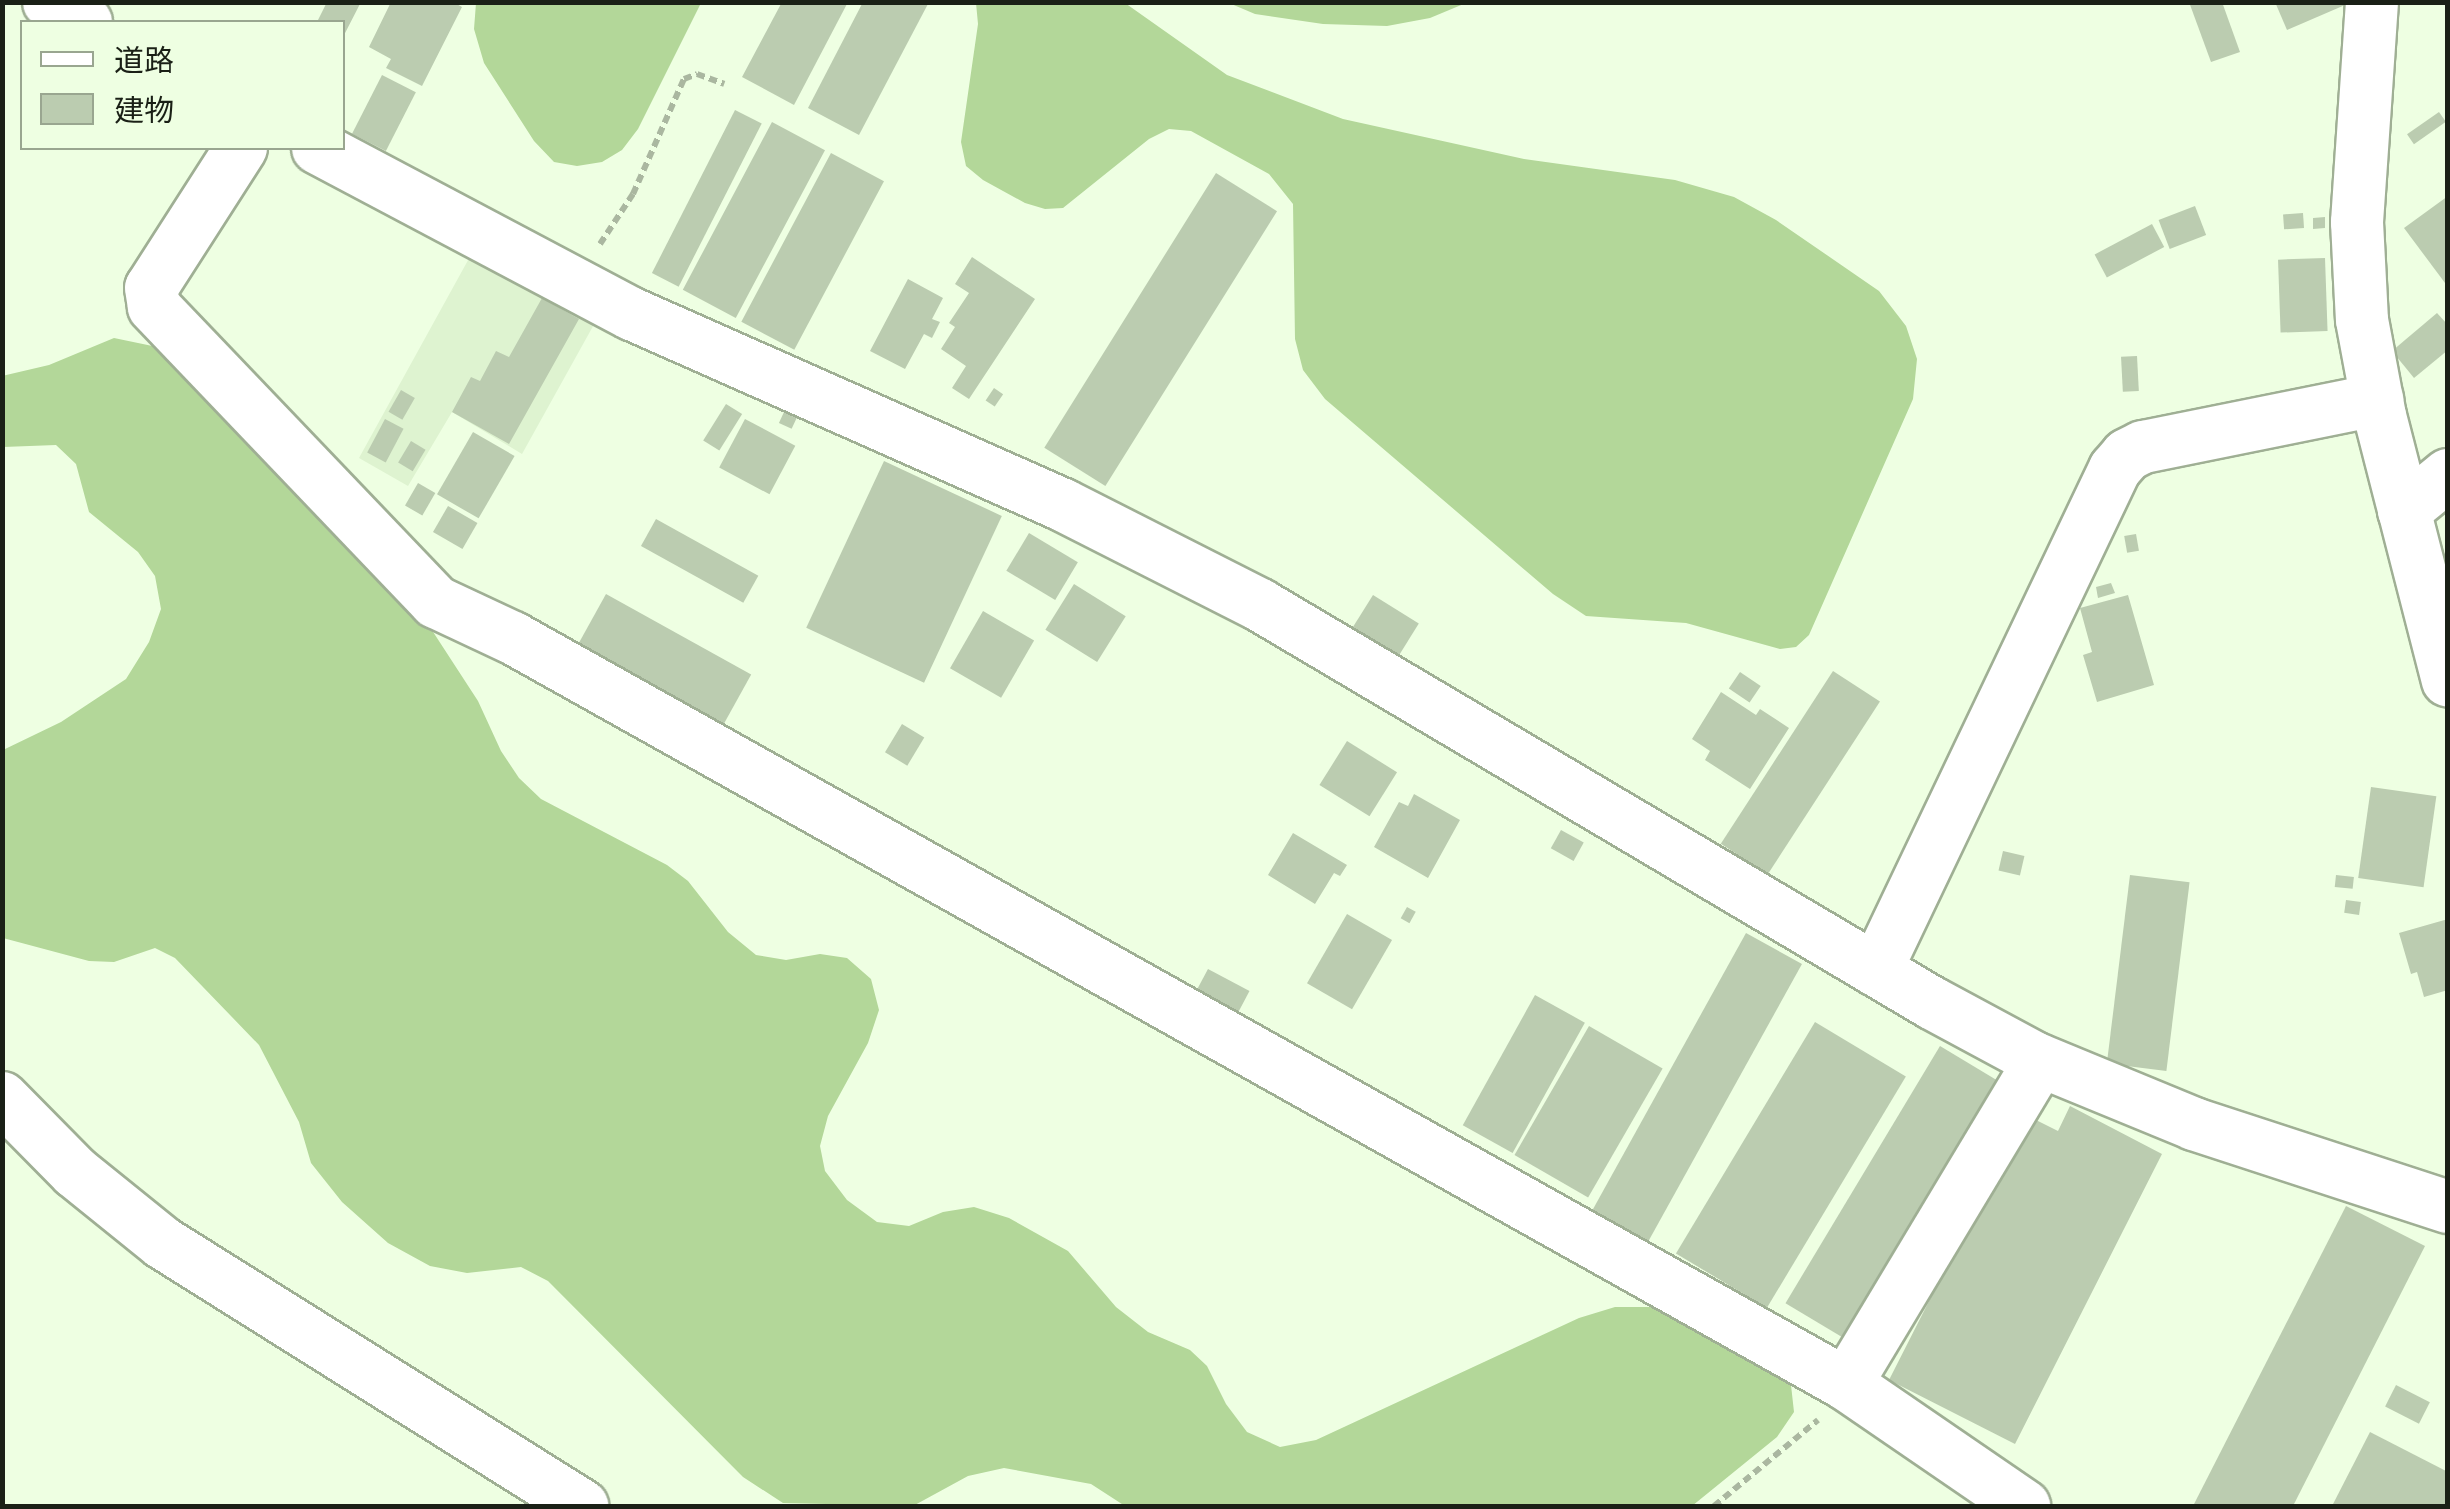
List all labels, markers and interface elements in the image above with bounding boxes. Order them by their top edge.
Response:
legend [20,20,345,150]
text: 道路 [114,39,174,82]
text: 建物 [114,89,174,132]

